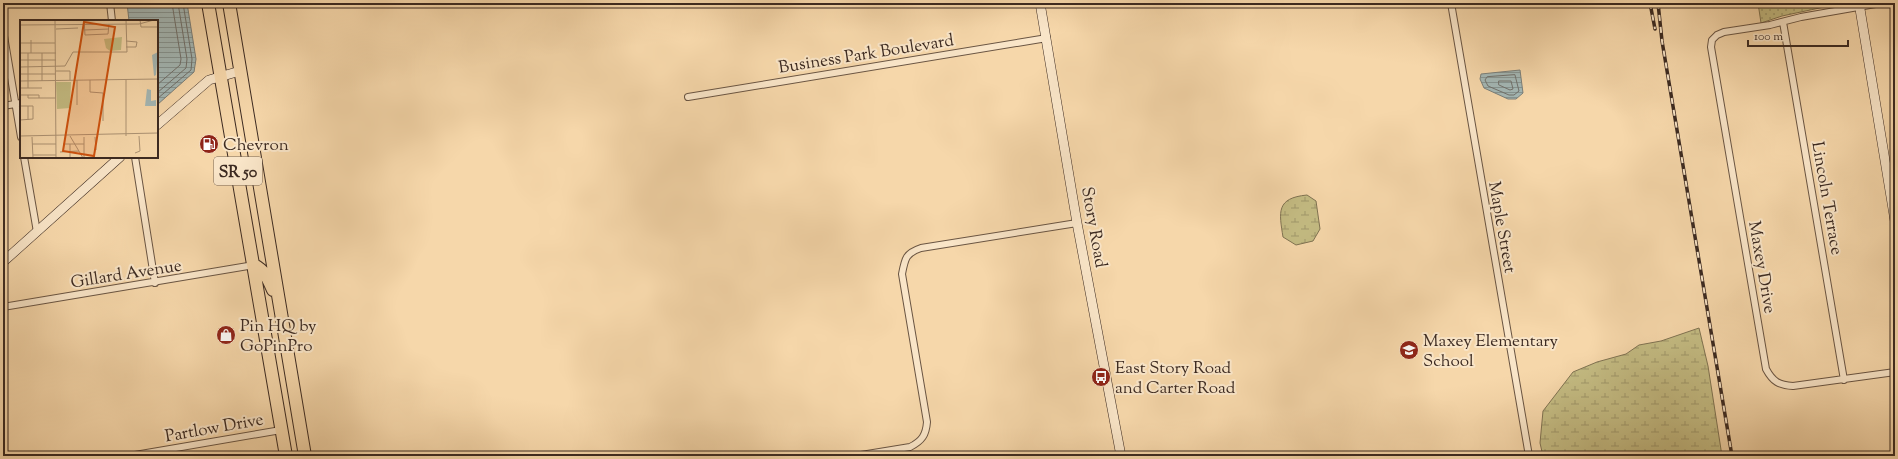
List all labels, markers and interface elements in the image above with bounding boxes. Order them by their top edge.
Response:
inset map [20,20,158,158]
scale bar [1748,22,1848,48]
text: 100 m [1754,28,1783,46]
street label: Business Park Boulevard [777,29,956,81]
fuel station icon: Chevron [198,133,220,155]
place label: Chevron [223,134,289,158]
street label: Lincoln Terrace [1804,140,1848,257]
road number: SR 50 [214,157,262,185]
street label: Maple Street [1481,180,1521,275]
street label: Story Road [1074,185,1112,270]
street label: Maxey Drive [1741,219,1781,315]
street label: Gillard Avenue [69,254,184,296]
place label: Pin HQ by GoPinPro [240,315,317,359]
shop icon: Pin HQ by GoPinPro [215,324,237,346]
place label: Maxey Elementary School [1423,330,1559,374]
school or university icon: Maxey Elementary School [1398,339,1420,361]
place label: East Story Road and Carter Road [1115,357,1236,401]
bus stop icon: East Story Road and Carter Road [1090,366,1112,388]
street label: Partlow Drive [163,408,266,449]

